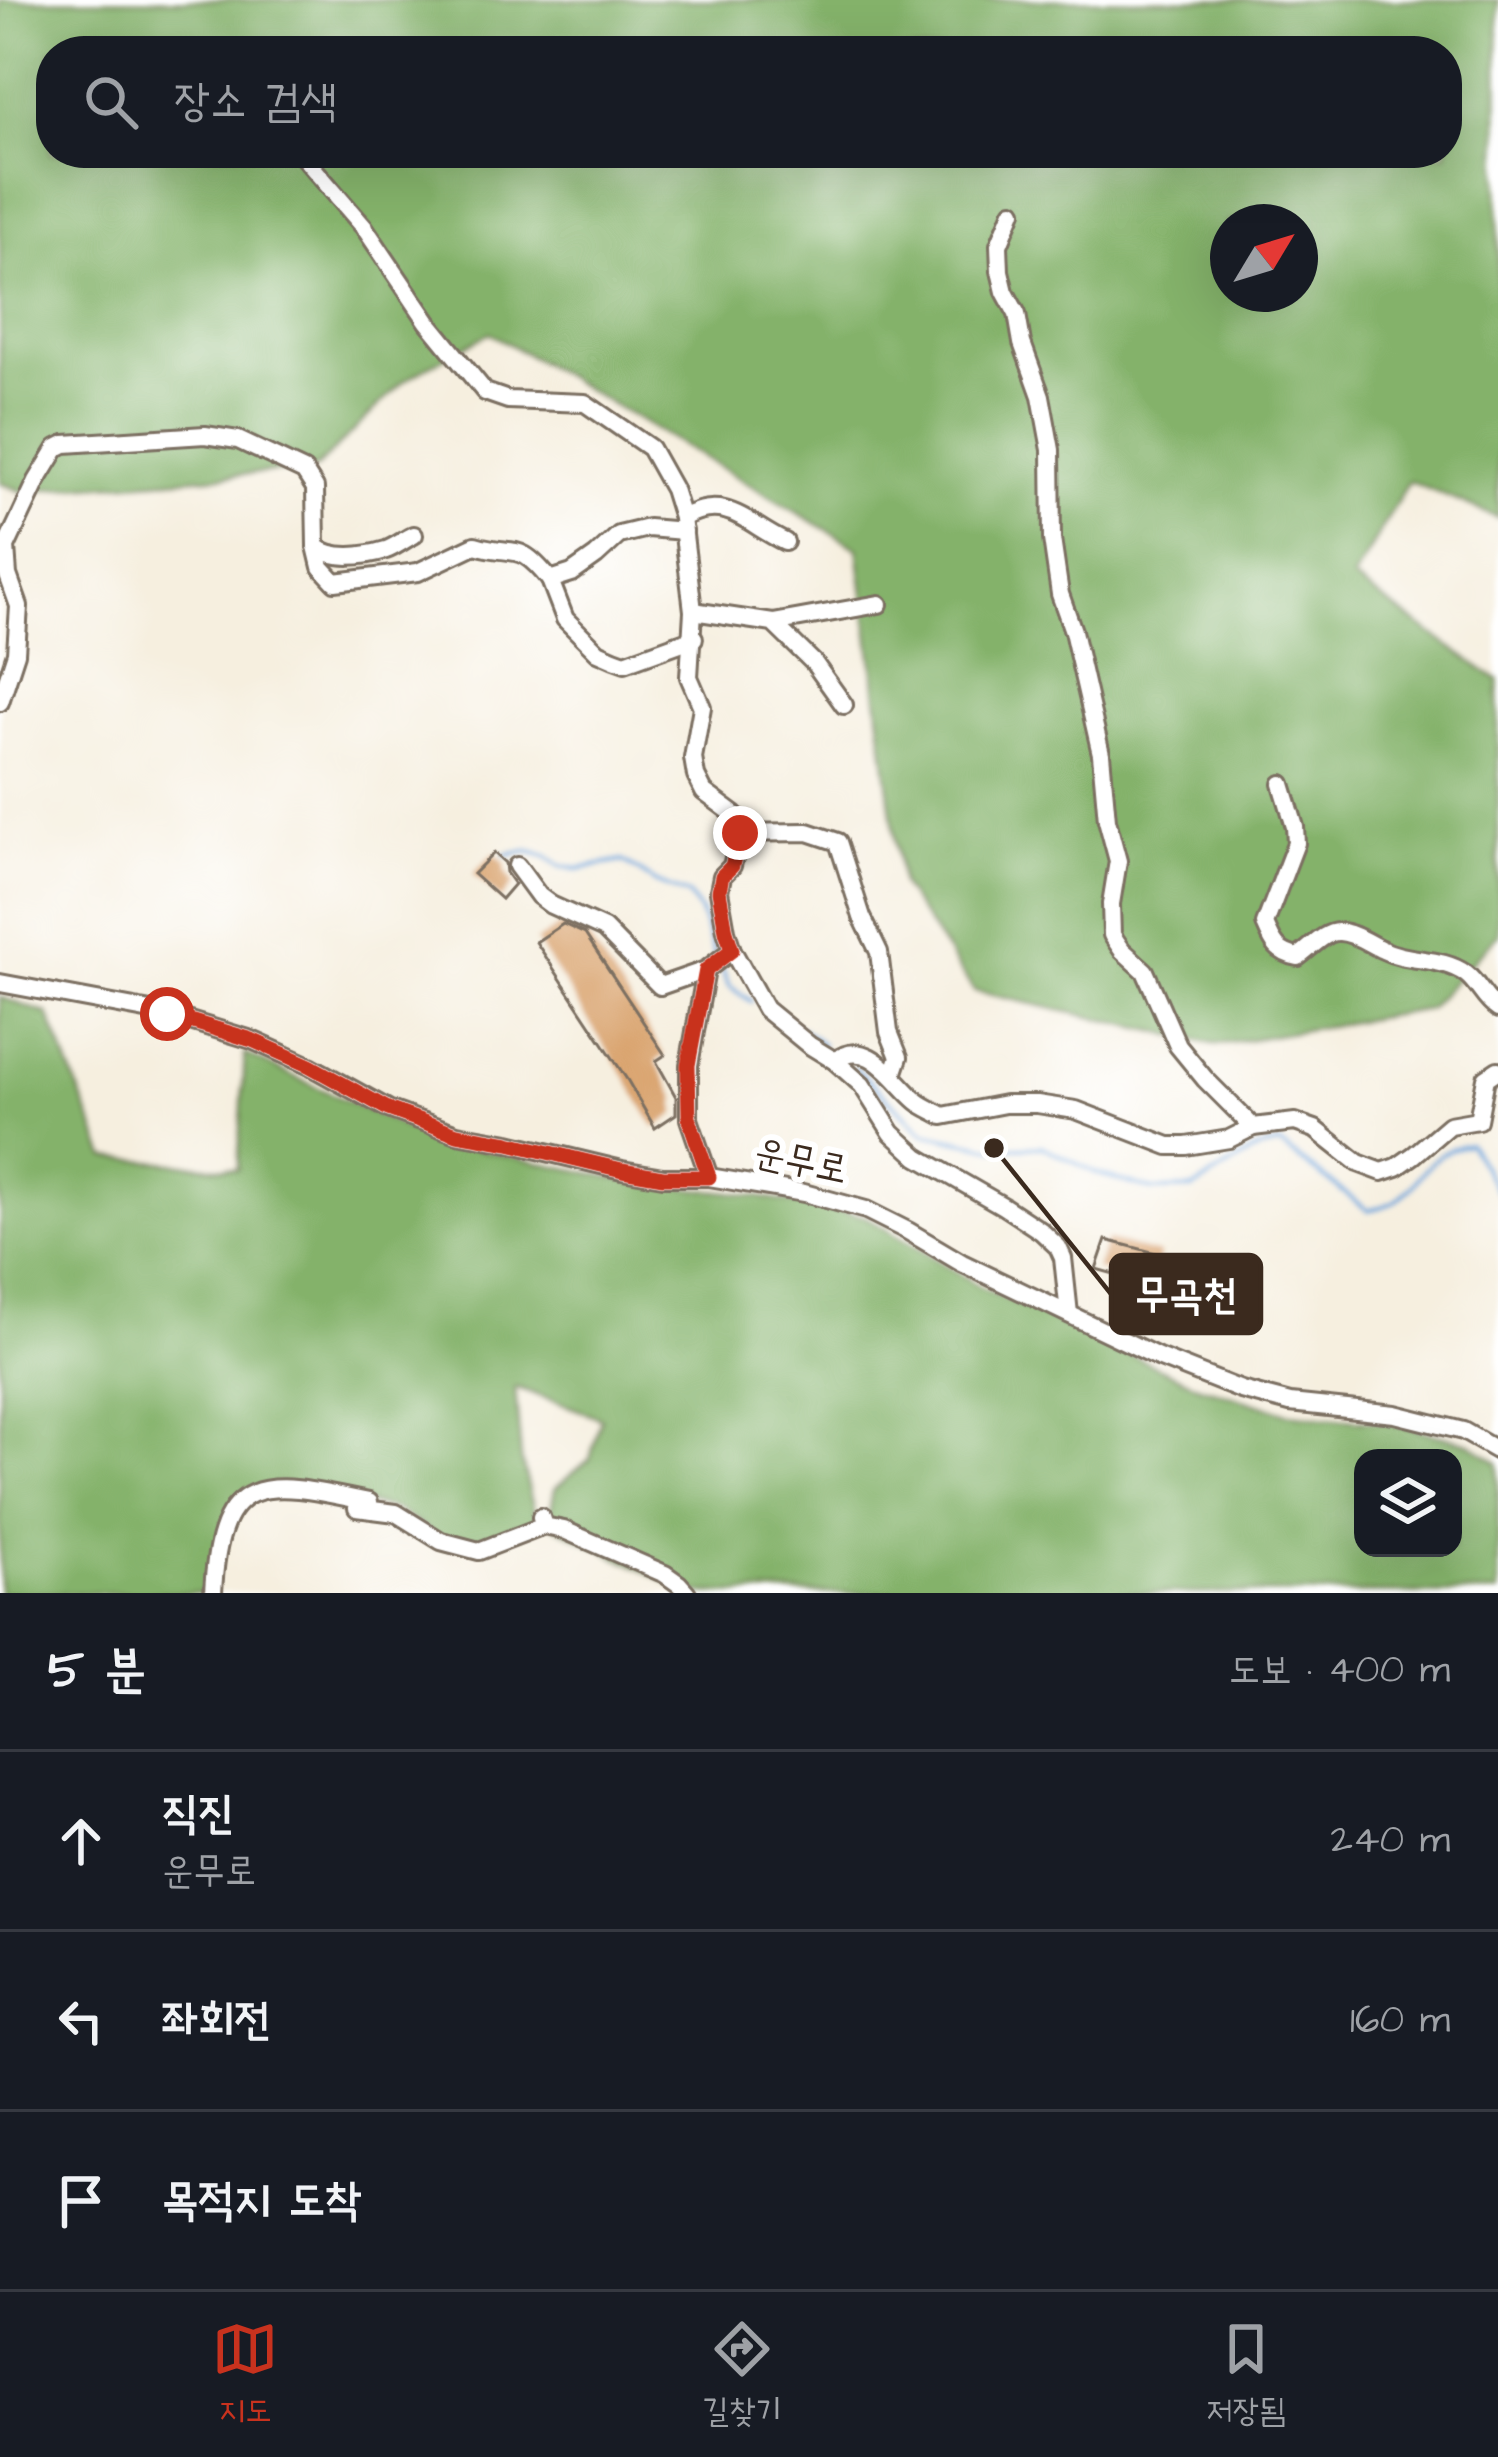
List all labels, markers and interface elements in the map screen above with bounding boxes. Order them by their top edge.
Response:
search box [36,36,1462,168]
icon: search [78,69,144,135]
text: 장소 검색 [174,71,337,133]
north arrow [1210,204,1318,312]
route end [713,806,767,860]
route start [140,987,194,1041]
street label: 운무로 [749,1126,853,1198]
callout: 무곡천 [1111,1255,1261,1333]
text: 무곡천 [1135,1267,1237,1325]
map controls [1354,1449,1462,1557]
button: layers [1354,1449,1462,1557]
text: 5 분 [48,1636,146,1707]
text: 도보 · 400 m [1229,1644,1450,1698]
text: 직진 [162,1783,234,1845]
icon: ahead [48,1808,114,1874]
text: 240 m [1331,1814,1450,1868]
text: 운무로 [162,1845,256,1899]
icon: left [48,1988,114,2054]
text: 좌회전 [162,1990,271,2052]
text: 160 m [1350,1994,1450,2048]
icon: arrive [48,2168,114,2234]
text: 목적지 도착 [162,2170,361,2232]
tab: 지도 [212,2316,278,2434]
tab: 길찾기 [702,2316,782,2434]
tab: 저장됨 [1206,2316,1286,2434]

